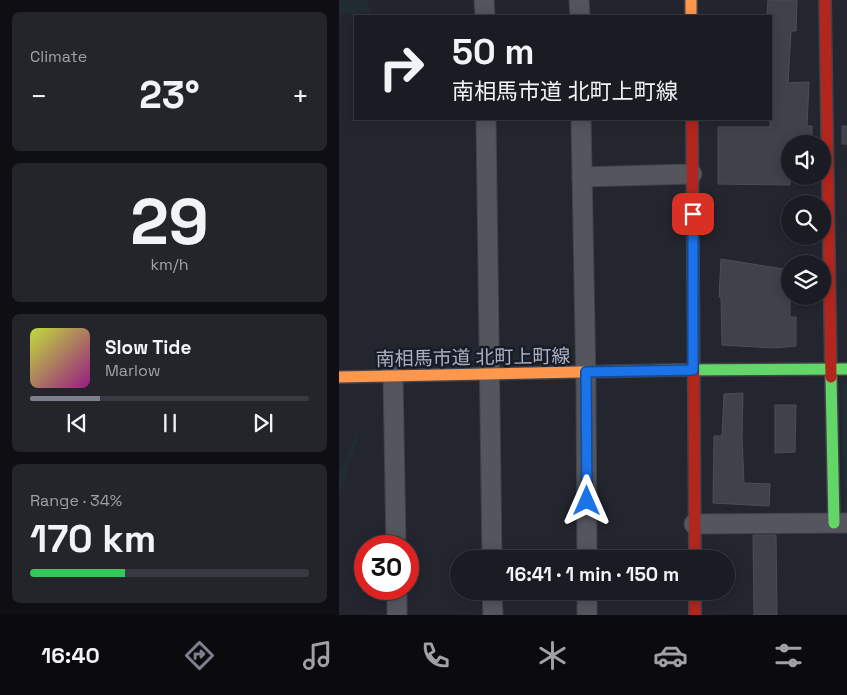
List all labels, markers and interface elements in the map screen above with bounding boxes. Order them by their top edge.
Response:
text: 50 m [452,30,534,74]
icon: right [369,35,434,100]
text: Climate [30,46,87,67]
text: 23° [139,71,200,119]
text: 南相馬市道 北町上町線 [452,77,678,105]
text: − [30,78,47,114]
text: + [292,78,309,114]
map controls [781,135,831,305]
button: sound [781,135,831,185]
text: 29 [130,180,209,263]
pin [672,193,714,235]
button: search [781,195,831,245]
icon: arrive [679,200,707,228]
text: km/h [150,254,189,275]
button: layers [781,255,831,305]
text: Slow Tide [105,335,191,360]
street label: 南相馬市道 北町上町線 [375,343,571,372]
text: Marlow [105,360,161,381]
icon: previous [63,409,91,437]
icon: pause [156,409,184,437]
icon: next [249,409,277,437]
position arrow [560,474,612,526]
text: Range · 34% [30,490,122,511]
text: 170 km [30,515,156,563]
speed limit sign: 30 [354,535,419,600]
text: 16:41 · 1 min · 150 m [506,562,679,587]
icon: directions [182,638,217,673]
icon: music [300,638,335,673]
icon: phone [418,638,453,673]
icon: climate [535,638,570,673]
icon: car [653,638,688,673]
icon: filters [771,638,806,673]
text: 16:40 [41,641,100,669]

